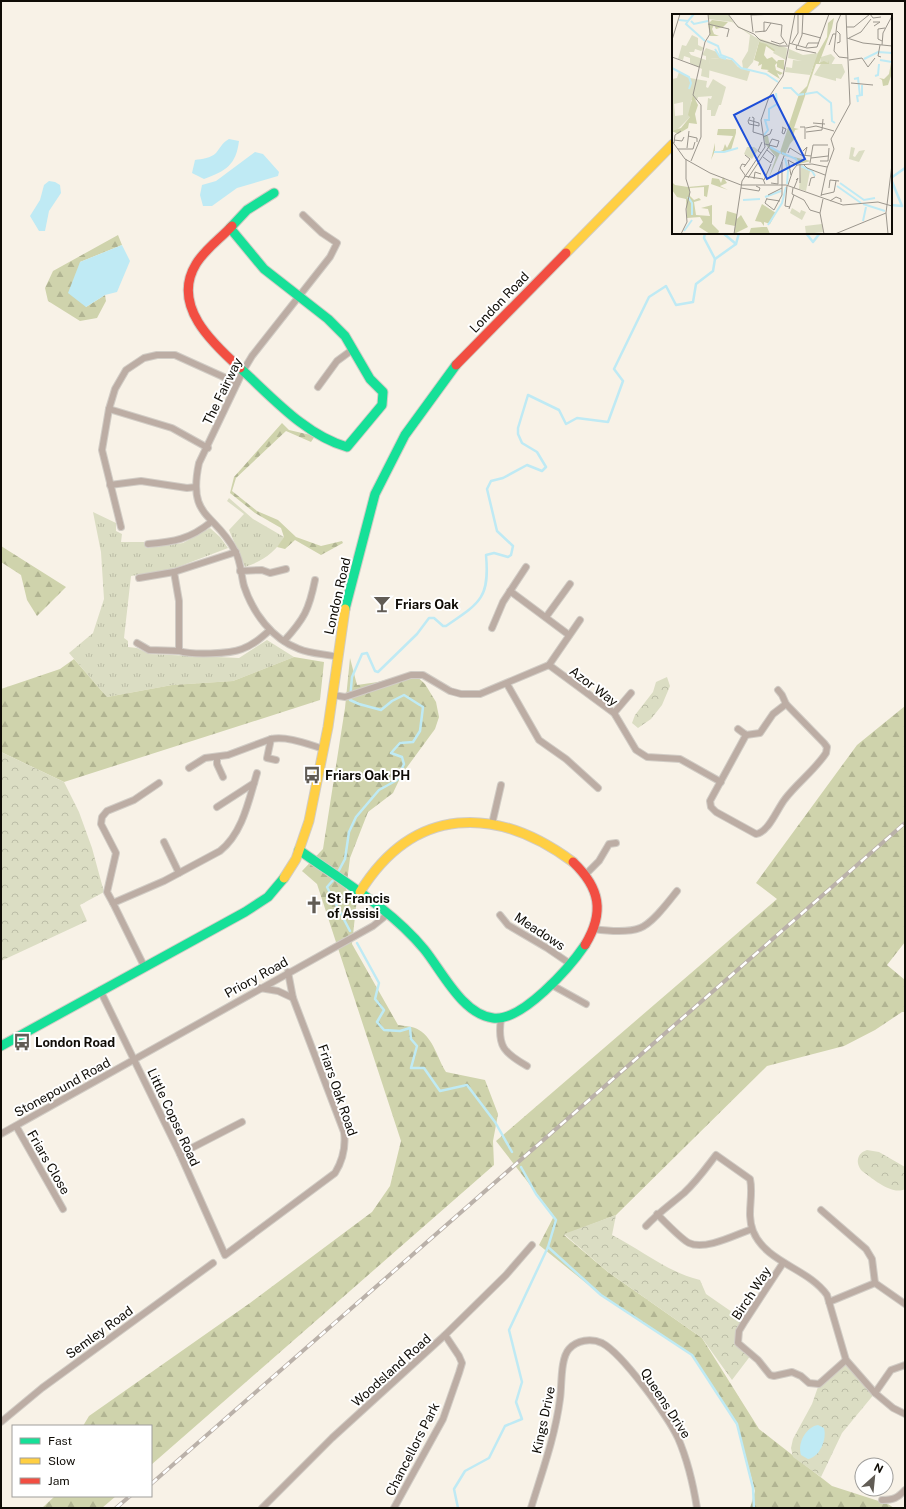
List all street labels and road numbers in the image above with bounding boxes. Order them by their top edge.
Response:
street label: London Road [467,269,532,336]
street label: The Fairway [200,355,245,427]
street label: London Road [321,556,354,636]
street label: Azor Way [567,663,621,709]
street label: Meadows [512,909,568,953]
street label: Priory Road [222,954,291,1001]
street label: Friars Oak Road [315,1042,360,1138]
street label: Stonepound Road [12,1055,113,1120]
street label: Little Copse Road [144,1066,203,1168]
street label: Friars Close [24,1127,73,1197]
street label: Birch Way [729,1264,774,1323]
street label: Semley Road [63,1303,136,1362]
street label: Woodsland Road [349,1331,434,1410]
street label: Queens Drive [637,1366,694,1441]
street label: Kings Drive [529,1385,558,1455]
street label: Chancellors Park [382,1400,442,1498]

